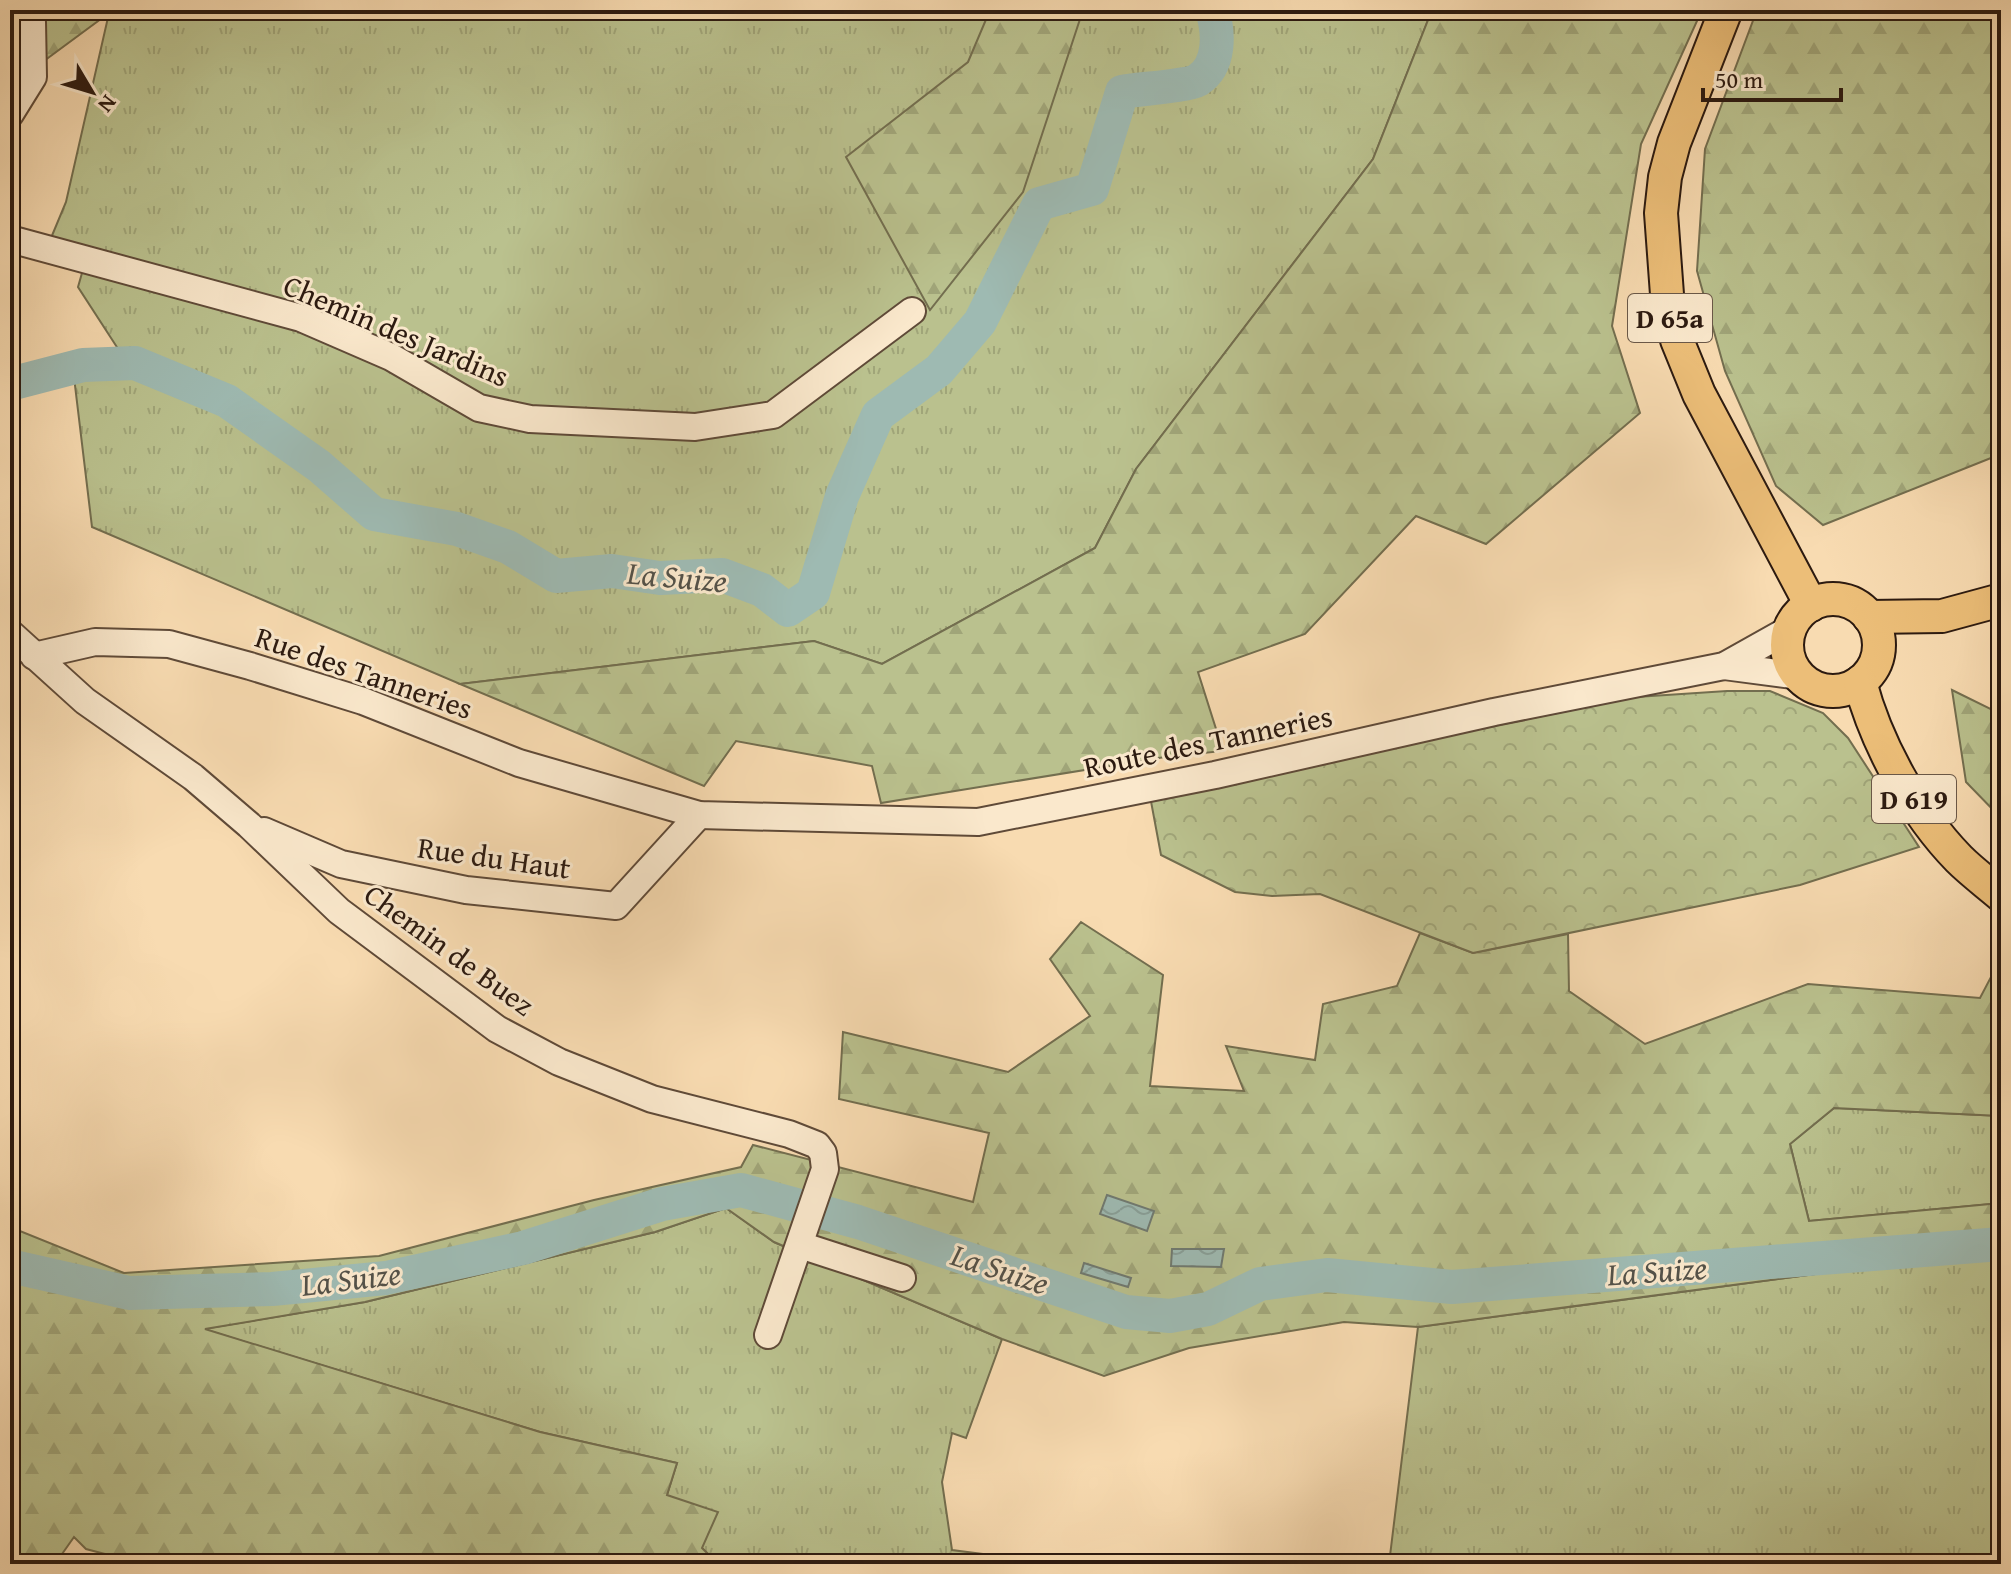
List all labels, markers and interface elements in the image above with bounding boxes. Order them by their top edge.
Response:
north arrow [52,52,132,132]
scale bar [1703,52,1841,102]
text: 50 m [1715,62,1763,97]
text: N [90,89,125,120]
street label: Chemin des Jardins [277,263,516,397]
road number: D 65a [1628,294,1712,342]
water label: La Suize [624,549,729,604]
street label: Rue des Tanneries [250,614,479,730]
street label: Route des Tanneries [1079,693,1336,789]
road number: D 619 [1872,775,1956,823]
street label: Rue du Haut [415,825,574,890]
street label: Chemin de Buez [355,872,544,1026]
water label: La Suize [944,1230,1055,1306]
water label: La Suize [1604,1244,1709,1297]
water label: La Suize [298,1249,403,1308]

